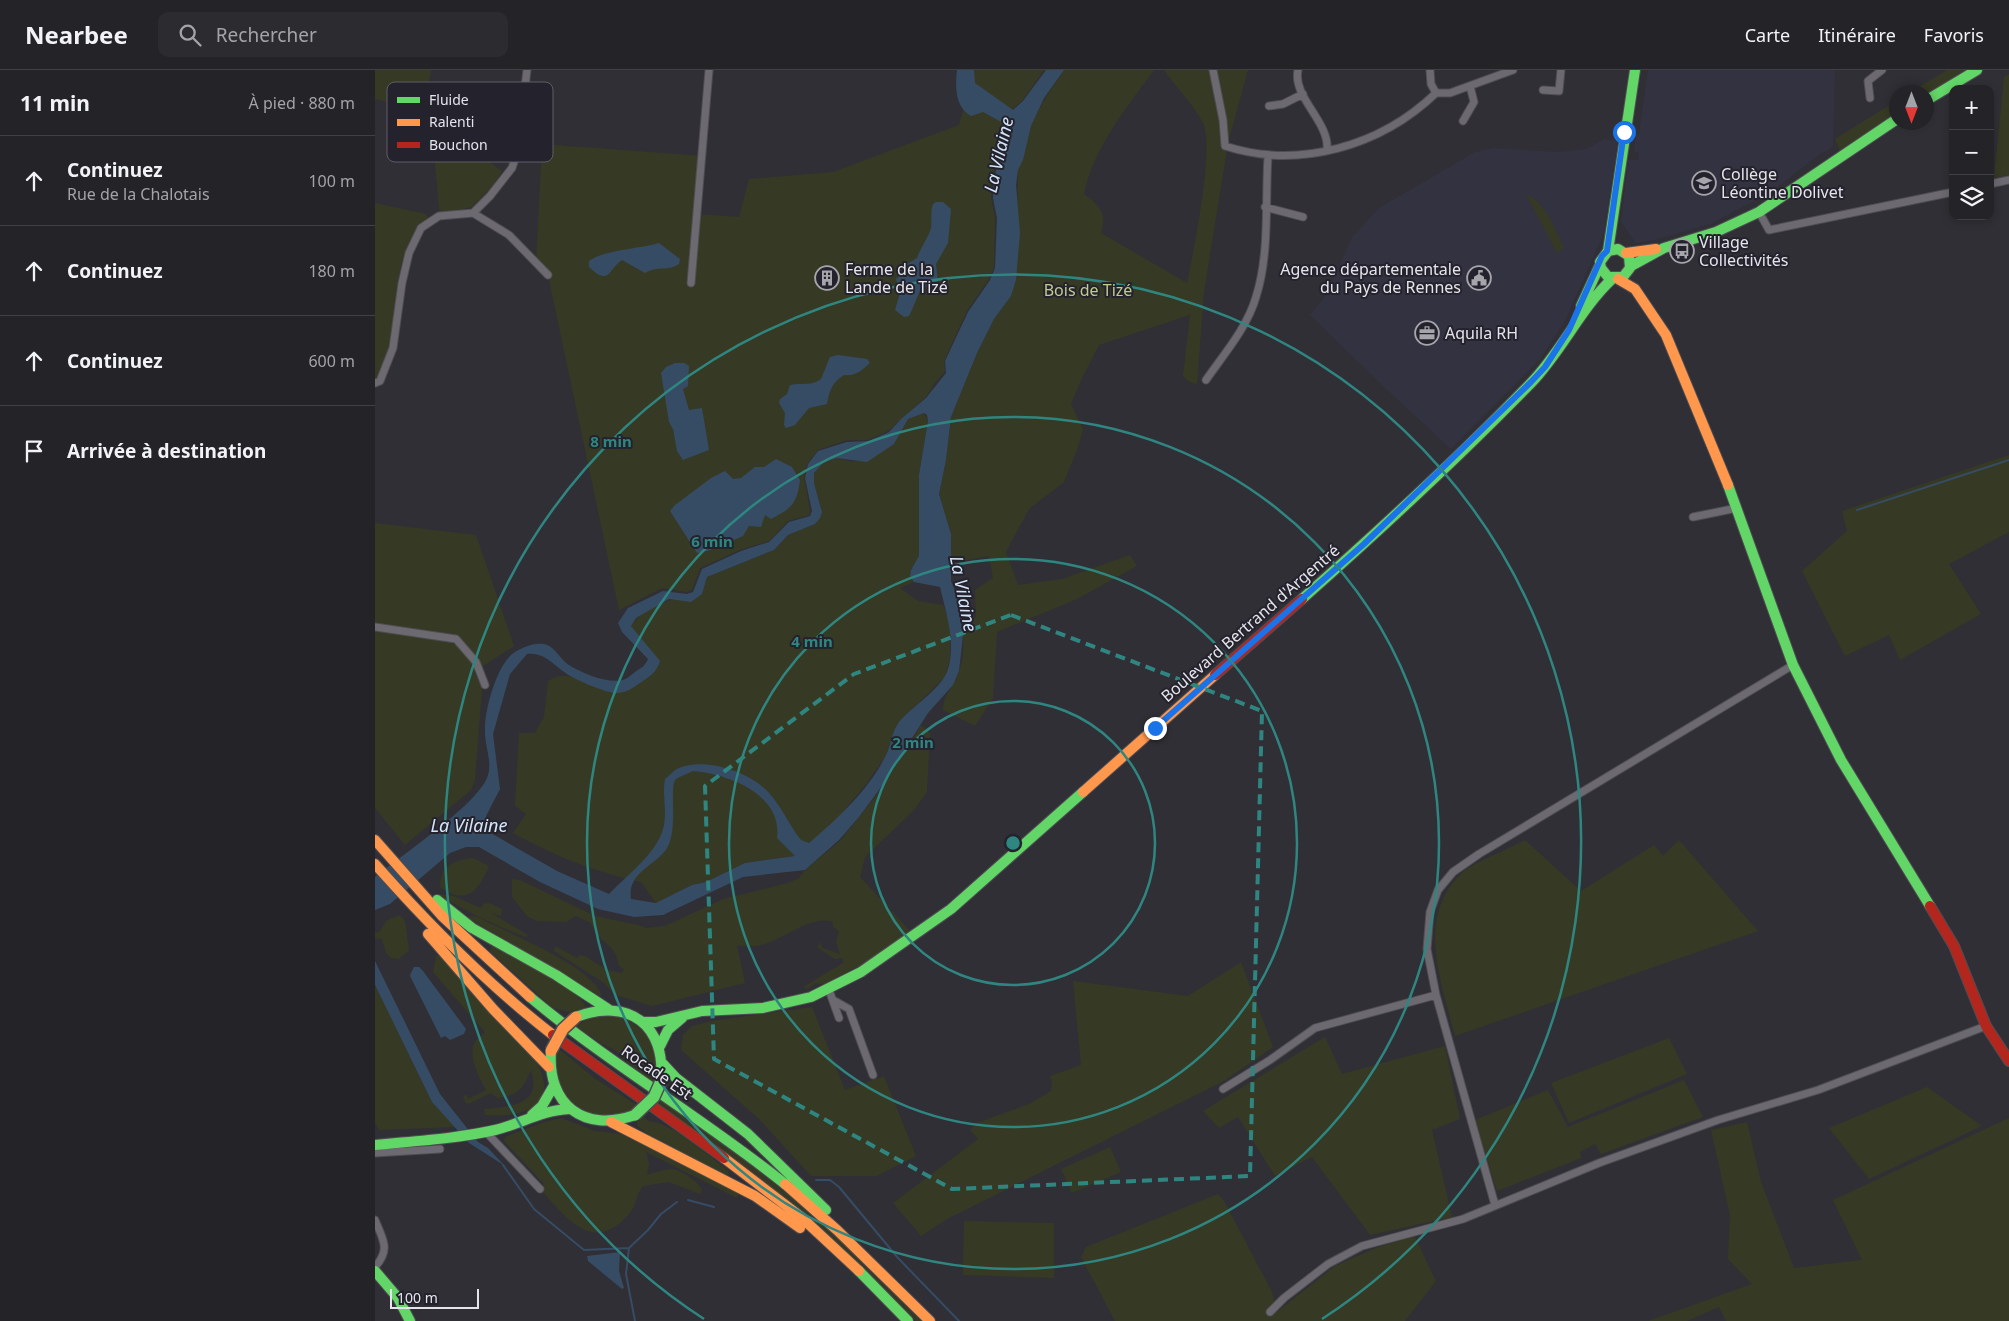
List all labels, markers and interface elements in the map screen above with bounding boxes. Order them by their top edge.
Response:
search box [158,12,508,57]
text: Nearbee [25,18,128,51]
icon: search [176,21,204,49]
text: Rechercher [216,22,317,48]
text: Carte [1745,23,1790,47]
text: Itinéraire [1818,23,1896,47]
text: Favoris [1924,23,1984,47]
legend [387,82,553,162]
north arrow [1889,85,1934,130]
map controls [1949,85,1994,220]
button: + [1949,85,1994,130]
text: 11 min [20,89,90,117]
text: Fluide [429,90,469,109]
text: À pied · 880 m [249,92,355,114]
text: Ralenti [429,112,474,131]
water label: La Vilaine [978,115,1018,195]
route start [1613,121,1636,144]
button: − [1949,130,1994,175]
text: Bouchon [429,135,488,154]
text: Continuez [67,157,163,183]
place label: Collège Léontine Dolivet [1721,163,1844,203]
icon: ahead [20,167,48,195]
text: 100 m [308,170,355,192]
school or university icon: Collège Léontine Dolivet [1691,170,1717,196]
button: layers [1949,175,1994,220]
text: Rue de la Chalotais [67,183,210,205]
place label: Village Collectivités [1699,231,1788,271]
bus stop icon: Village Collectivités [1669,238,1695,264]
icon: ahead [20,257,48,285]
text: Continuez [67,258,163,284]
place label: Ferme de la Lande de Tizé [845,258,948,298]
place label: Agence départementale du Pays de Rennes [1280,258,1461,298]
text: 180 m [308,260,355,282]
building icon: Ferme de la Lande de Tizé [814,265,840,291]
public building icon: Agence départementale du Pays de Rennes [1466,265,1492,291]
park label: Bois de Tizé [1044,279,1132,301]
office icon: Aquila RH [1414,320,1440,346]
place label: Aquila RH [1445,322,1518,344]
icon: ahead [20,347,48,375]
text: Continuez [67,348,163,374]
text: 600 m [308,350,355,372]
text: 8 min [590,431,632,451]
icon: arrive [20,437,48,465]
text: Arrivée à destination [67,438,266,464]
text: 6 min [691,531,733,551]
street label: Boulevard Bertrand d'Argentré [1156,539,1344,707]
water label: La Vilaine [945,554,983,634]
text: 4 min [791,631,833,651]
route end [1144,717,1167,740]
text: 2 min [892,732,934,752]
water label: La Vilaine [430,813,508,837]
centre of rings [1004,834,1022,852]
street label: Rocade Est [617,1040,697,1105]
scale bar [390,1286,479,1309]
text: 100 m [397,1288,438,1307]

